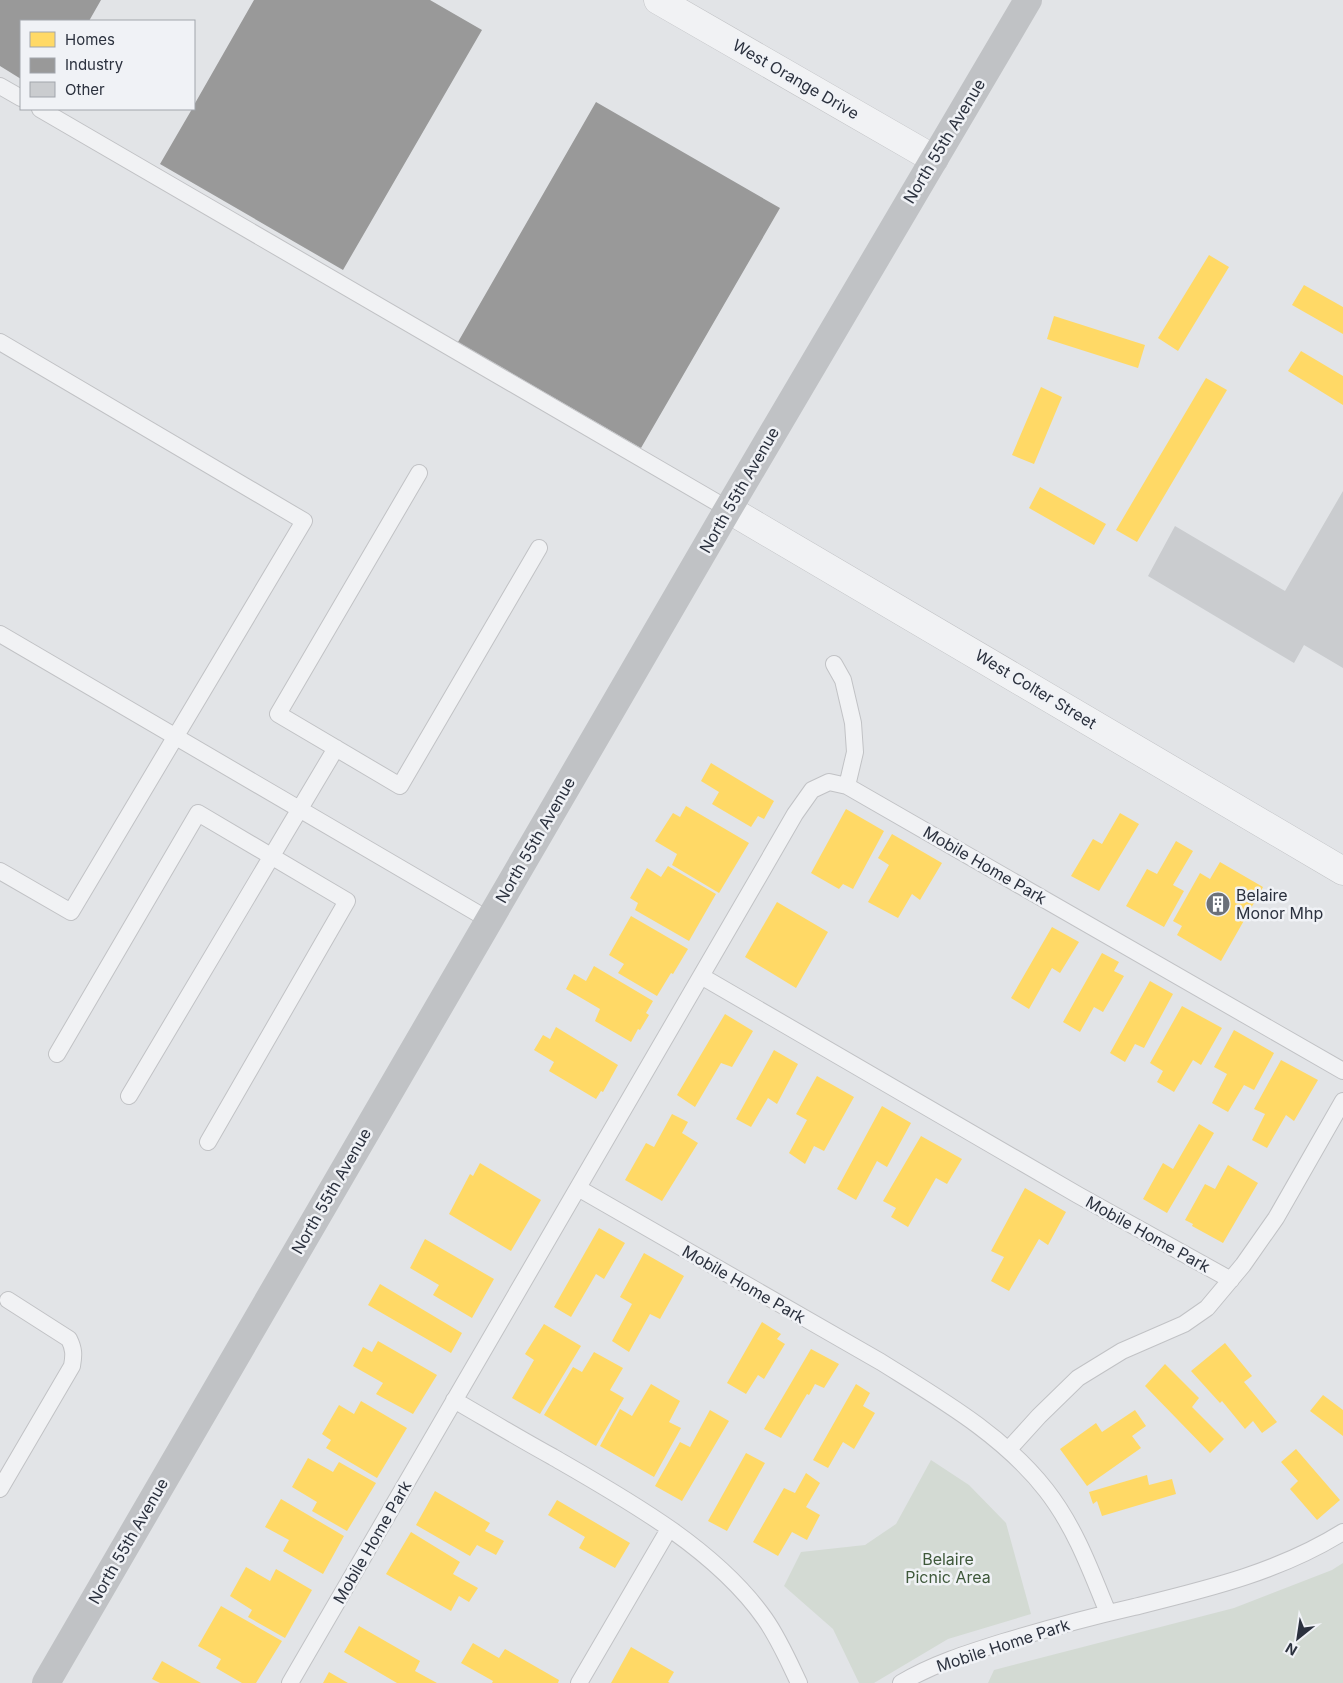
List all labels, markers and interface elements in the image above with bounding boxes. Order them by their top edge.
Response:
legend [20,20,195,110]
text: Homes [65,30,115,49]
street label: West Orange Drive [729,35,863,123]
text: Industry [65,55,124,74]
street label: North 55th Avenue [899,75,989,207]
text: Other [65,80,105,99]
street label: North 55th Avenue [695,424,783,556]
street label: West Colter Street [972,645,1100,733]
street label: North 55th Avenue [491,774,579,906]
street label: Mobile Home Park [920,822,1050,909]
place label: Belaire Monor Mhp [1236,885,1323,923]
building icon: Belaire Monor Mhp [1205,891,1231,917]
street label: North 55th Avenue [287,1125,375,1257]
street label: Mobile Home Park [1082,1192,1214,1277]
street label: Mobile Home Park [679,1241,809,1328]
street label: North 55th Avenue [84,1475,172,1607]
street label: Mobile Home Park [329,1477,416,1607]
park label: Belaire Picnic Area [905,1549,991,1587]
north arrow [1273,1613,1323,1663]
street label: Mobile Home Park [934,1614,1072,1676]
text: N [1282,1640,1300,1660]

